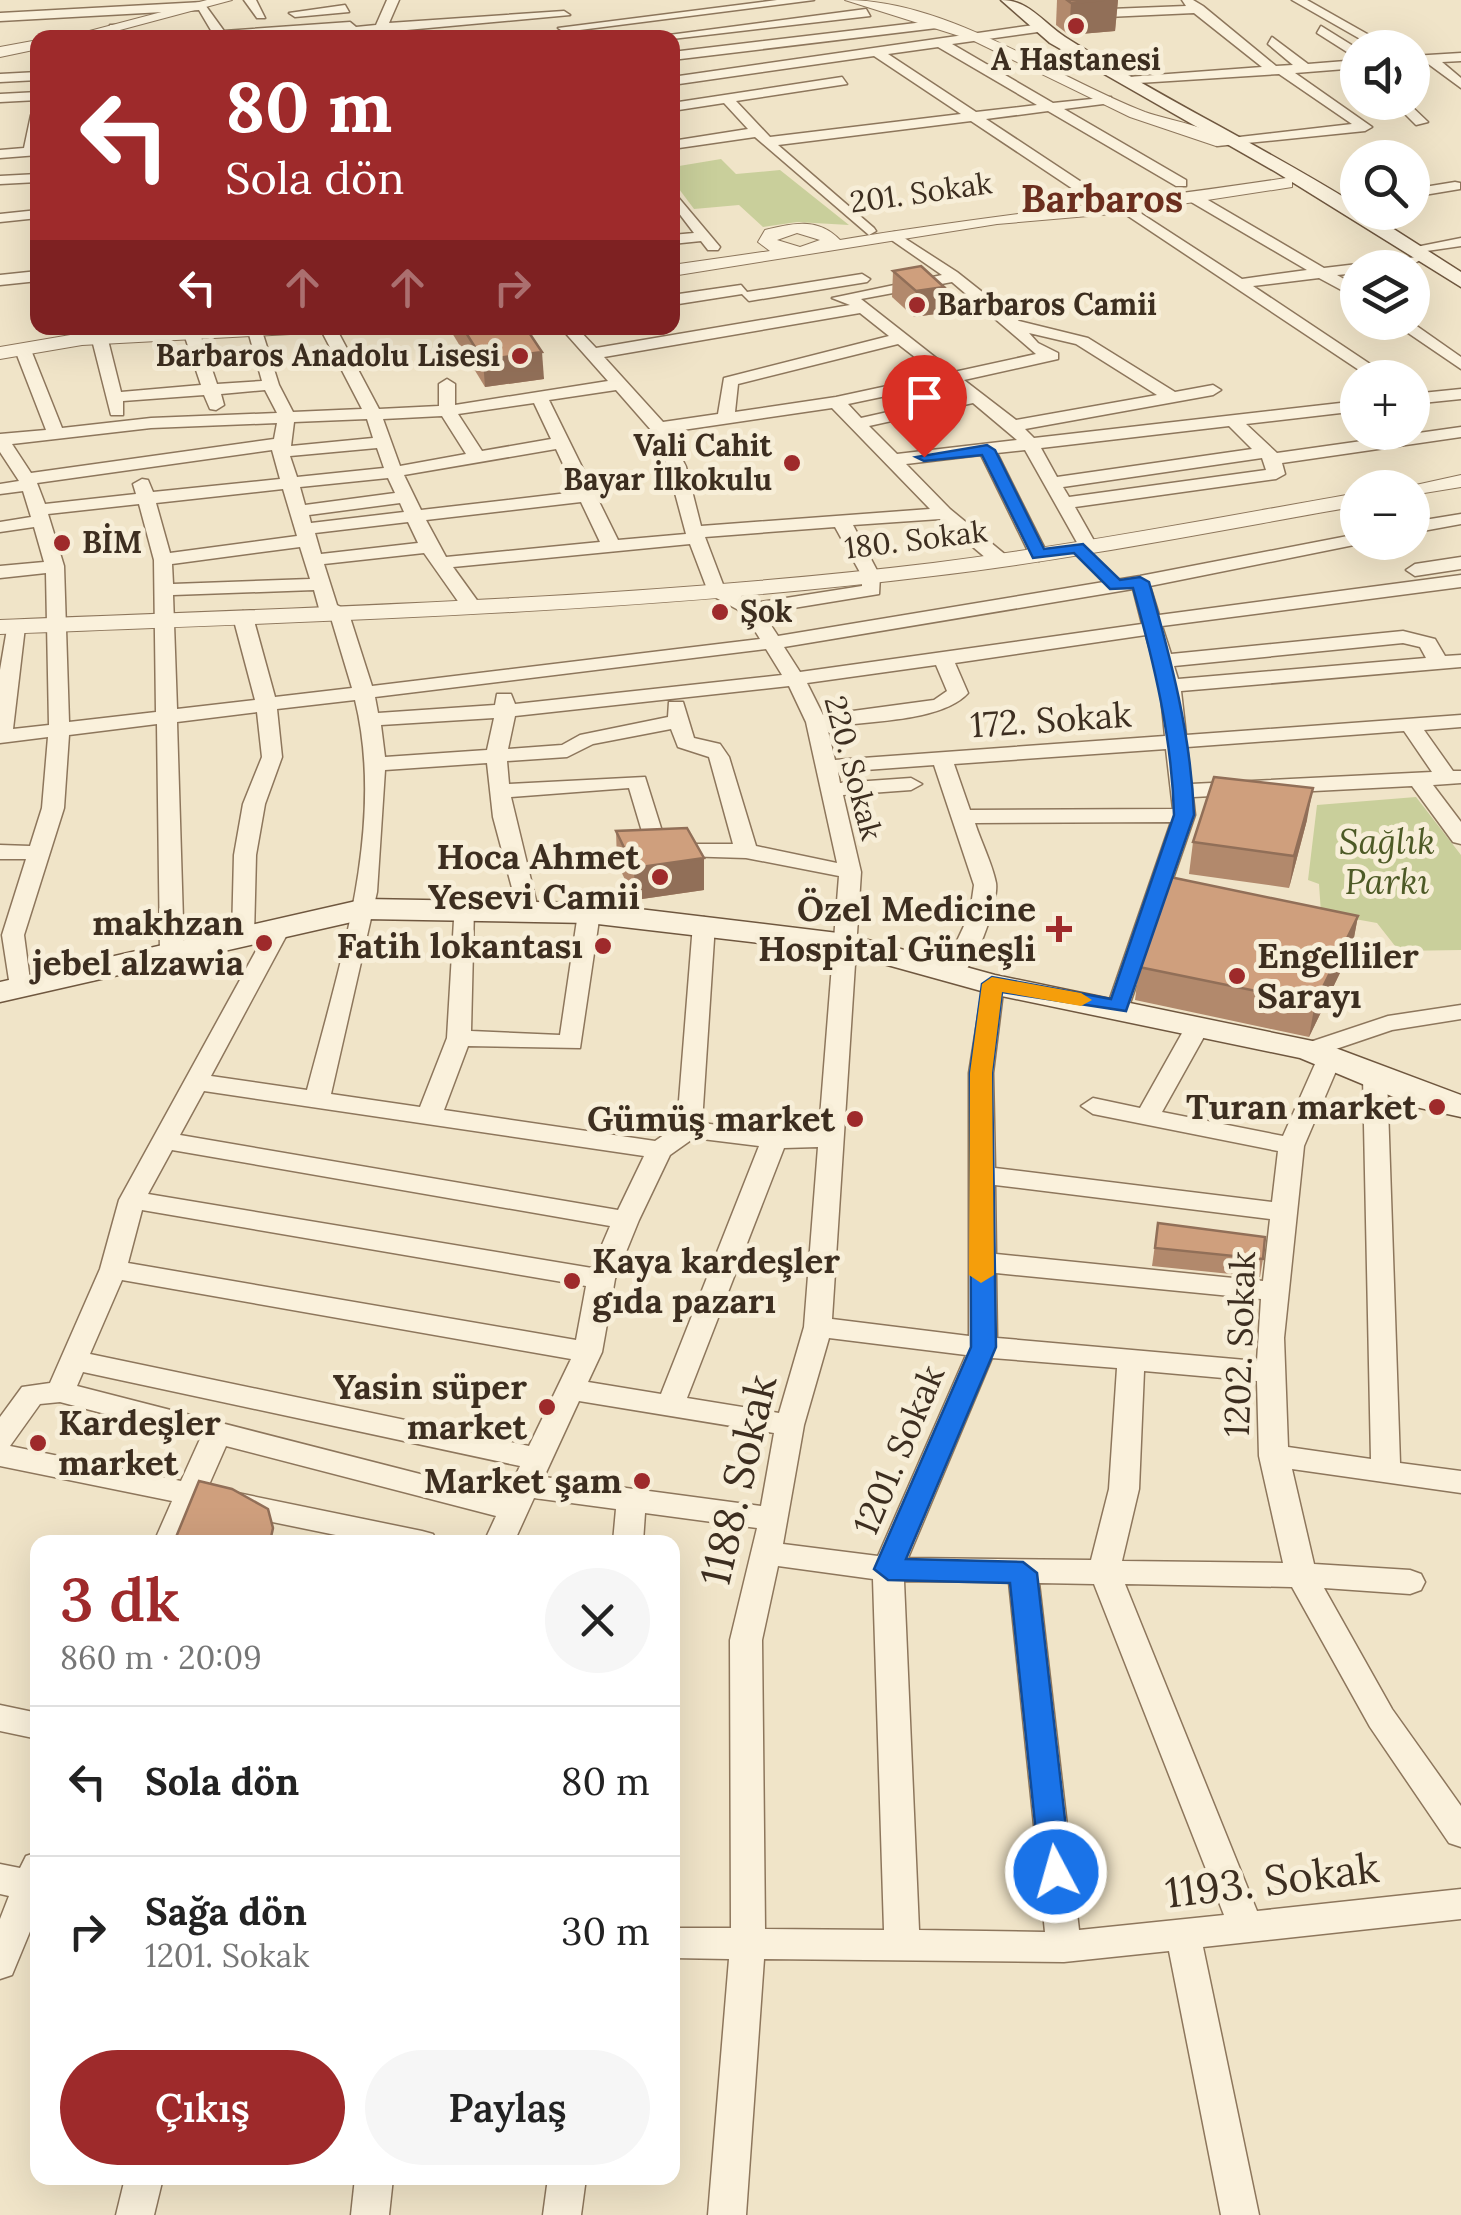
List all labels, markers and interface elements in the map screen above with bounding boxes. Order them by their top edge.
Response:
marker: A Hastanesi [1065,15,1087,37]
map controls [1340,30,1430,560]
button: sound [1340,30,1430,120]
place label: A Hastanesi [991,40,1161,78]
text: 80 m [225,62,392,151]
icon: left [60,70,190,200]
button: search [1340,140,1430,230]
text: Sola dön [225,149,405,206]
street label: 201. Sokak [847,163,994,221]
district label: Barbaros [1021,174,1183,222]
button: layers [1340,250,1430,340]
icon: left [170,260,225,315]
icon: ahead [275,260,330,315]
icon: ahead [380,260,435,315]
icon: right [485,260,540,315]
place label: Barbaros Camii [937,285,1157,323]
marker: Barbaros Camii [906,294,928,316]
place label: Barbaros Anadolu Lisesi [156,336,500,374]
marker: Barbaros Anadolu Lisesi [509,345,531,367]
pin [882,355,967,458]
button: + [1340,360,1430,450]
icon: arrive [897,370,952,425]
place label: Vali Cahit Bayar İlkokulu [563,426,773,499]
marker: Vali Cahit Bayar İlkokulu [781,452,803,474]
button: − [1340,470,1430,560]
street label: 180. Sokak [842,511,989,567]
place label: BİM [82,523,142,561]
marker: BİM [51,532,73,554]
place label: Şok [740,592,793,630]
marker: Şok [709,601,731,623]
street label: 220. Sokak [816,691,891,844]
street label: 172. Sokak [969,691,1133,748]
park label: Sağlık Parkı [1339,819,1435,904]
place label: Hoca Ahmet Yesevi Camii [428,834,641,919]
marker: Hoca Ahmet Yesevi Camii [649,866,671,888]
place label: Özel Medicine Hospital Güneşli [758,886,1036,971]
place label: makhzan jebel alzawia [28,900,244,985]
marker: Özel Medicine Hospital Güneşli [1046,916,1072,942]
place label: Fatih lokantası [336,923,583,968]
marker: makhzan jebel alzawia [253,932,275,954]
place label: Engelliler Sarayı [1257,933,1419,1018]
marker: Fatih lokantası [592,935,614,957]
marker: Engelliler Sarayı [1226,965,1248,987]
place label: Turan market [1186,1084,1418,1129]
place label: Gümüş market [587,1096,836,1141]
marker: Turan market [1426,1096,1448,1118]
marker: Gümüş market [844,1108,866,1130]
place label: Kaya kardeşler gıda pazarı [592,1238,840,1323]
street label: 1202. Sokak [1214,1250,1265,1438]
marker: Kaya kardeşler gıda pazarı [561,1270,583,1292]
street label: 1201. Sokak [843,1358,954,1541]
place label: Yasin süper market [333,1364,528,1449]
street label: 1188. Sokak [688,1369,789,1590]
marker: Yasin süper market [536,1396,558,1418]
place label: Kardeşler market [58,1400,221,1485]
marker: Kardeşler market [27,1432,49,1454]
place label: Market şam [424,1458,622,1503]
marker: Market şam [631,1470,653,1492]
text: 3 dk [60,1561,180,1637]
button: close [545,1568,650,1673]
text: 860 m · 20:09 [60,1637,262,1678]
icon: left [60,1754,115,1809]
text: Sola dön [145,1757,299,1805]
text: 80 m [561,1757,650,1805]
position arrow [1004,1820,1108,1924]
street label: 1193. Sokak [1162,1840,1382,1920]
text: Sağa dön [145,1887,307,1935]
icon: right [60,1904,115,1959]
text: 30 m [561,1907,650,1955]
text: 1201. Sokak [145,1935,309,1976]
button: Çıkış [60,2050,345,2165]
button: Paylaş [365,2050,650,2165]

